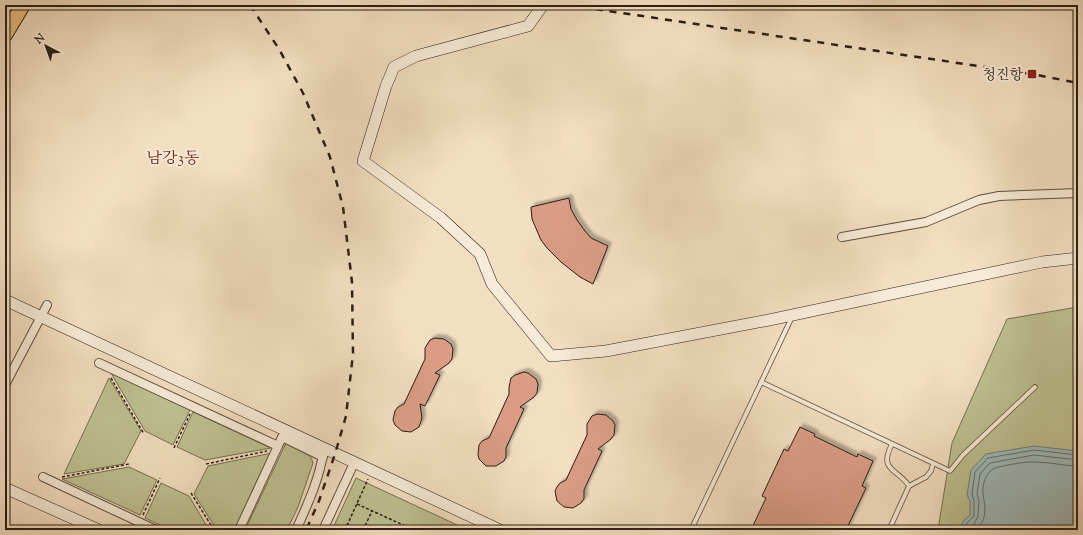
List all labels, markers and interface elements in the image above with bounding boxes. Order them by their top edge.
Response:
north arrow [26,26,66,66]
text: N [31,30,49,49]
place label: 청진항 [982,66,1023,86]
marker: 청진항 [1026,68,1038,80]
district label: 남강3동 [147,148,200,171]

